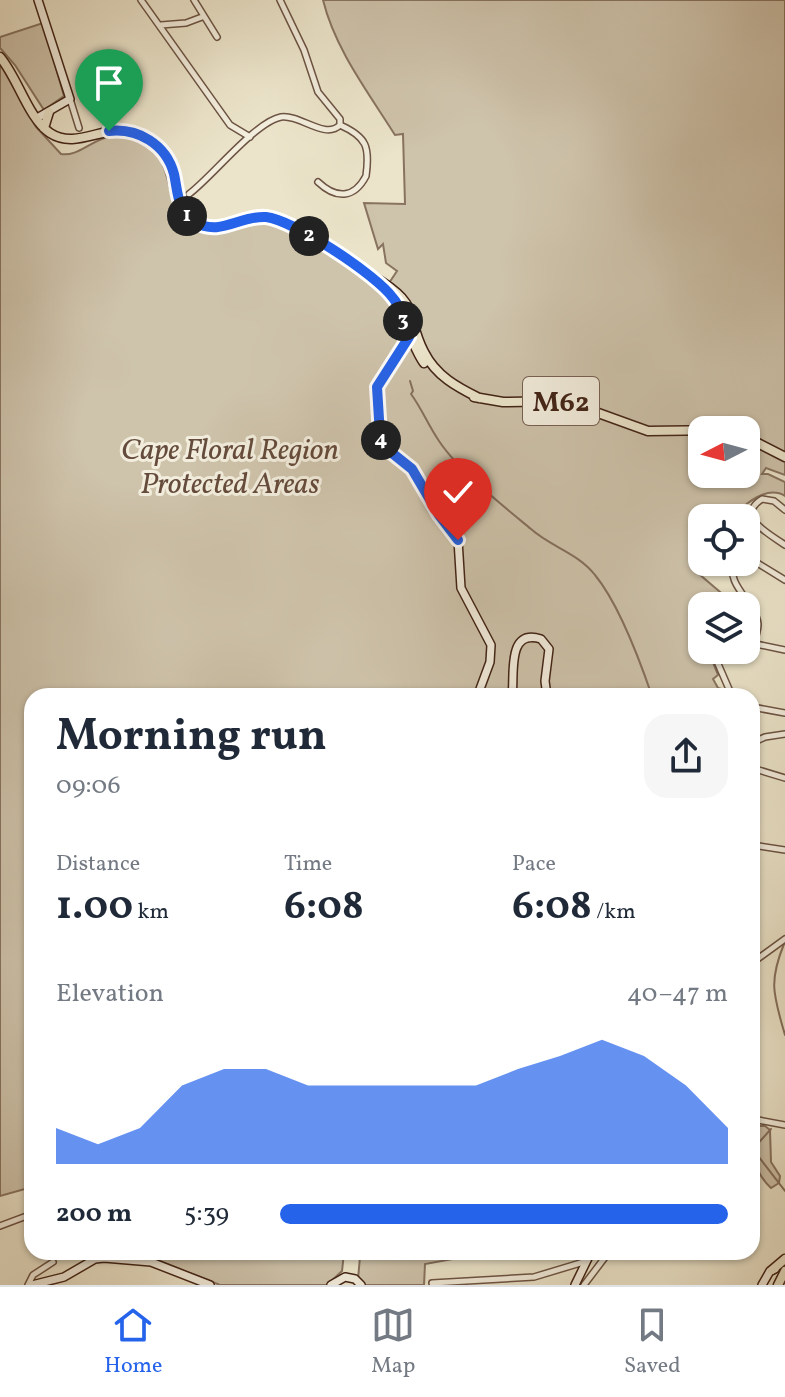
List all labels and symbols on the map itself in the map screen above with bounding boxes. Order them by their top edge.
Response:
pin [75,49,143,131]
pin: 1 [167,196,207,236]
pin: 2 [289,216,329,256]
pin: 3 [383,301,423,341]
road number: M62 [523,377,599,425]
north arrow [688,416,760,488]
pin: 4 [361,420,401,460]
park label: Cape Floral Region Protected Areas [121,430,339,506]
pin [424,458,492,540]

